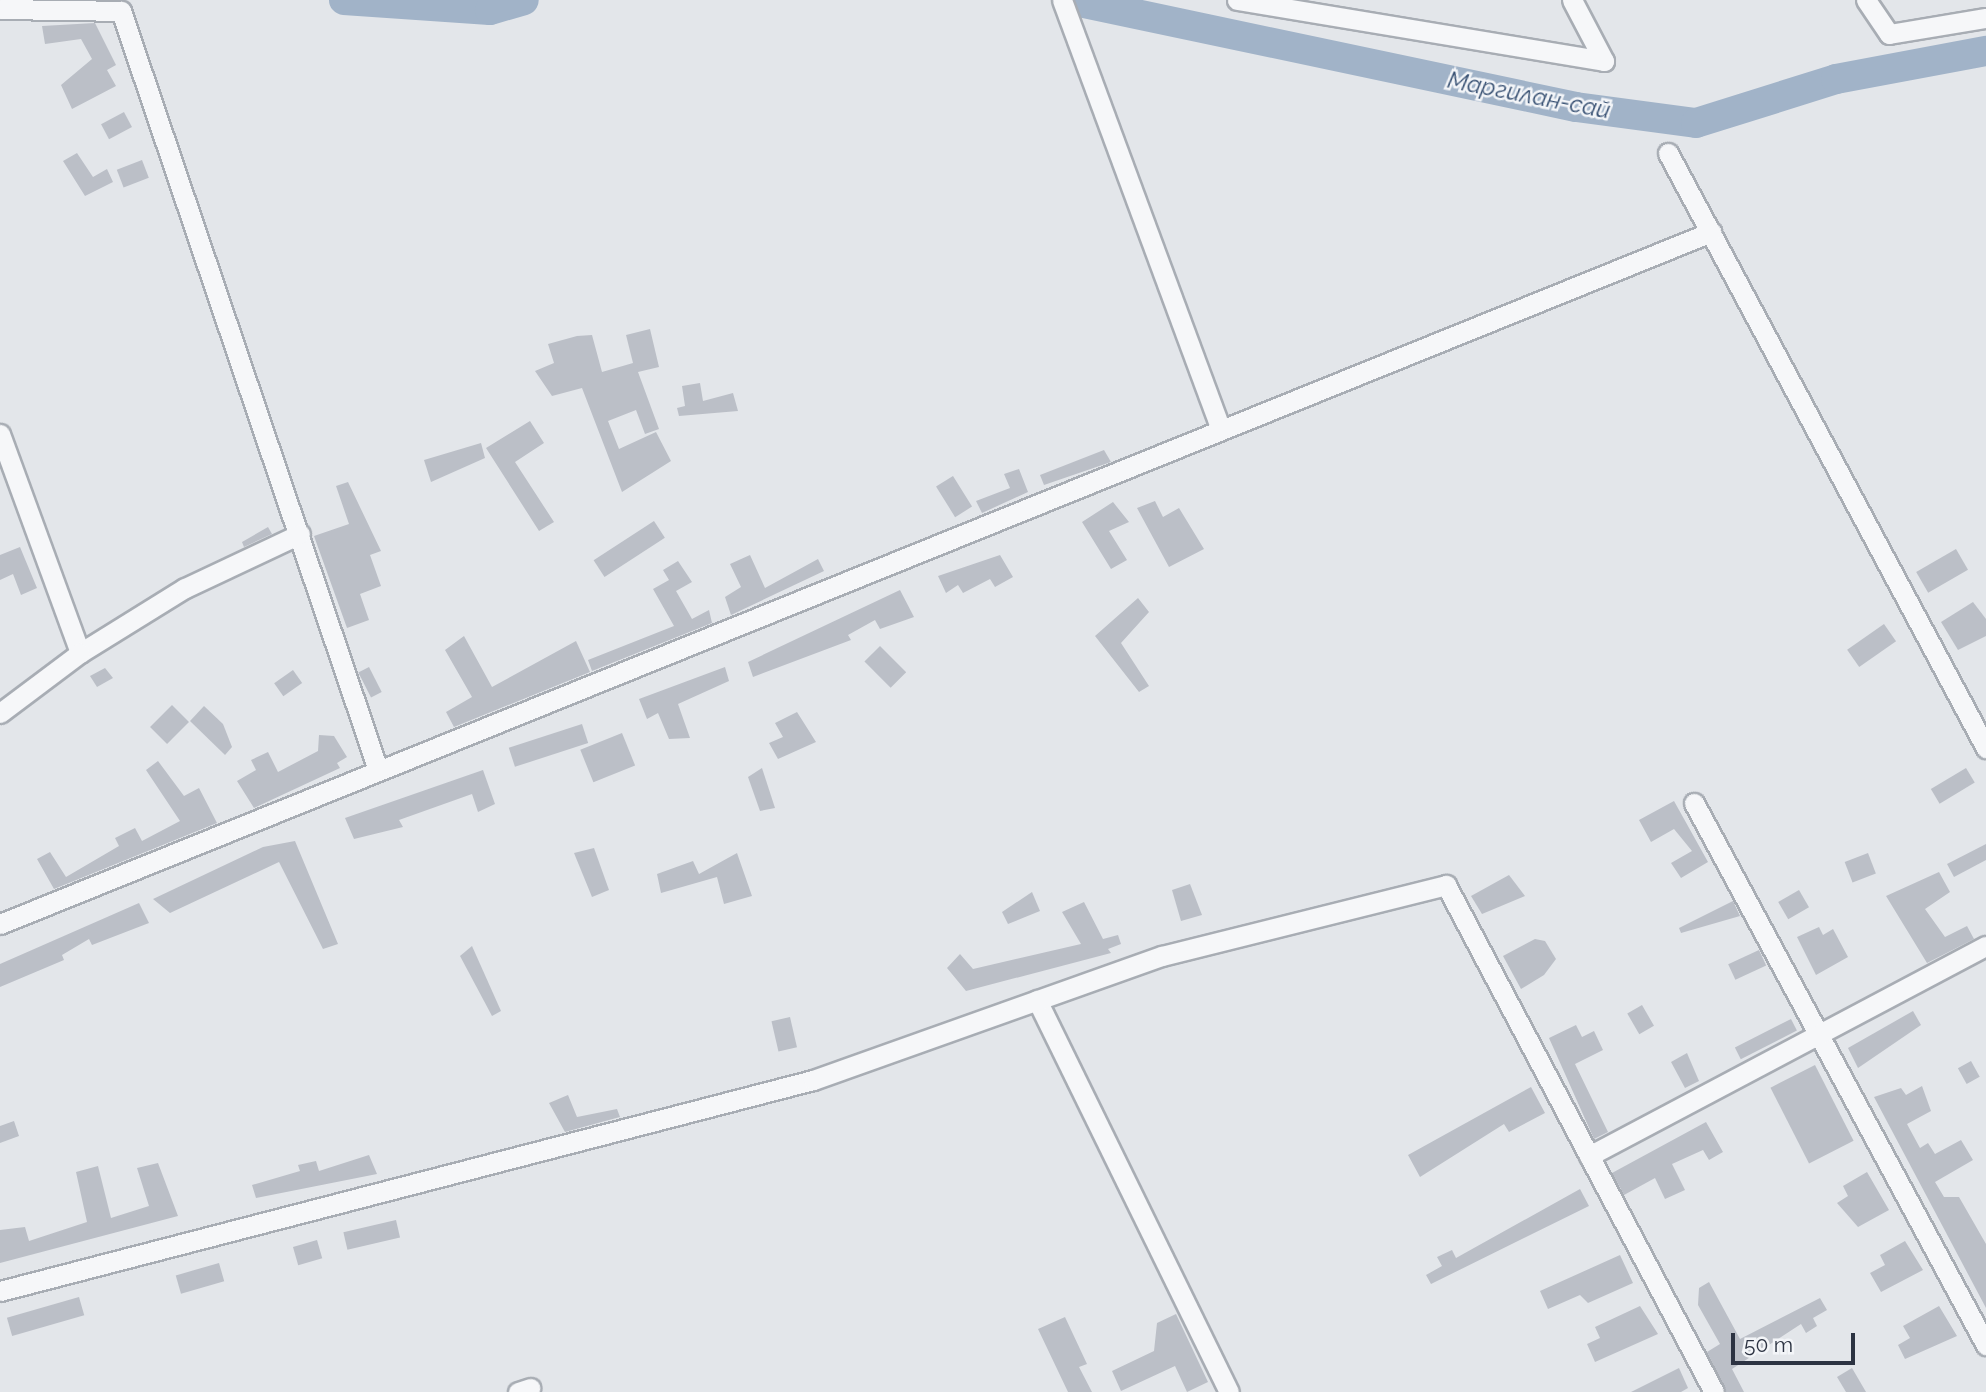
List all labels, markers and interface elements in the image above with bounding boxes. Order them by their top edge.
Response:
water label: Маргилан-сай [1445,65,1613,125]
scale bar [1734,1318,1858,1362]
text: 50 m [1744,1332,1793,1357]

